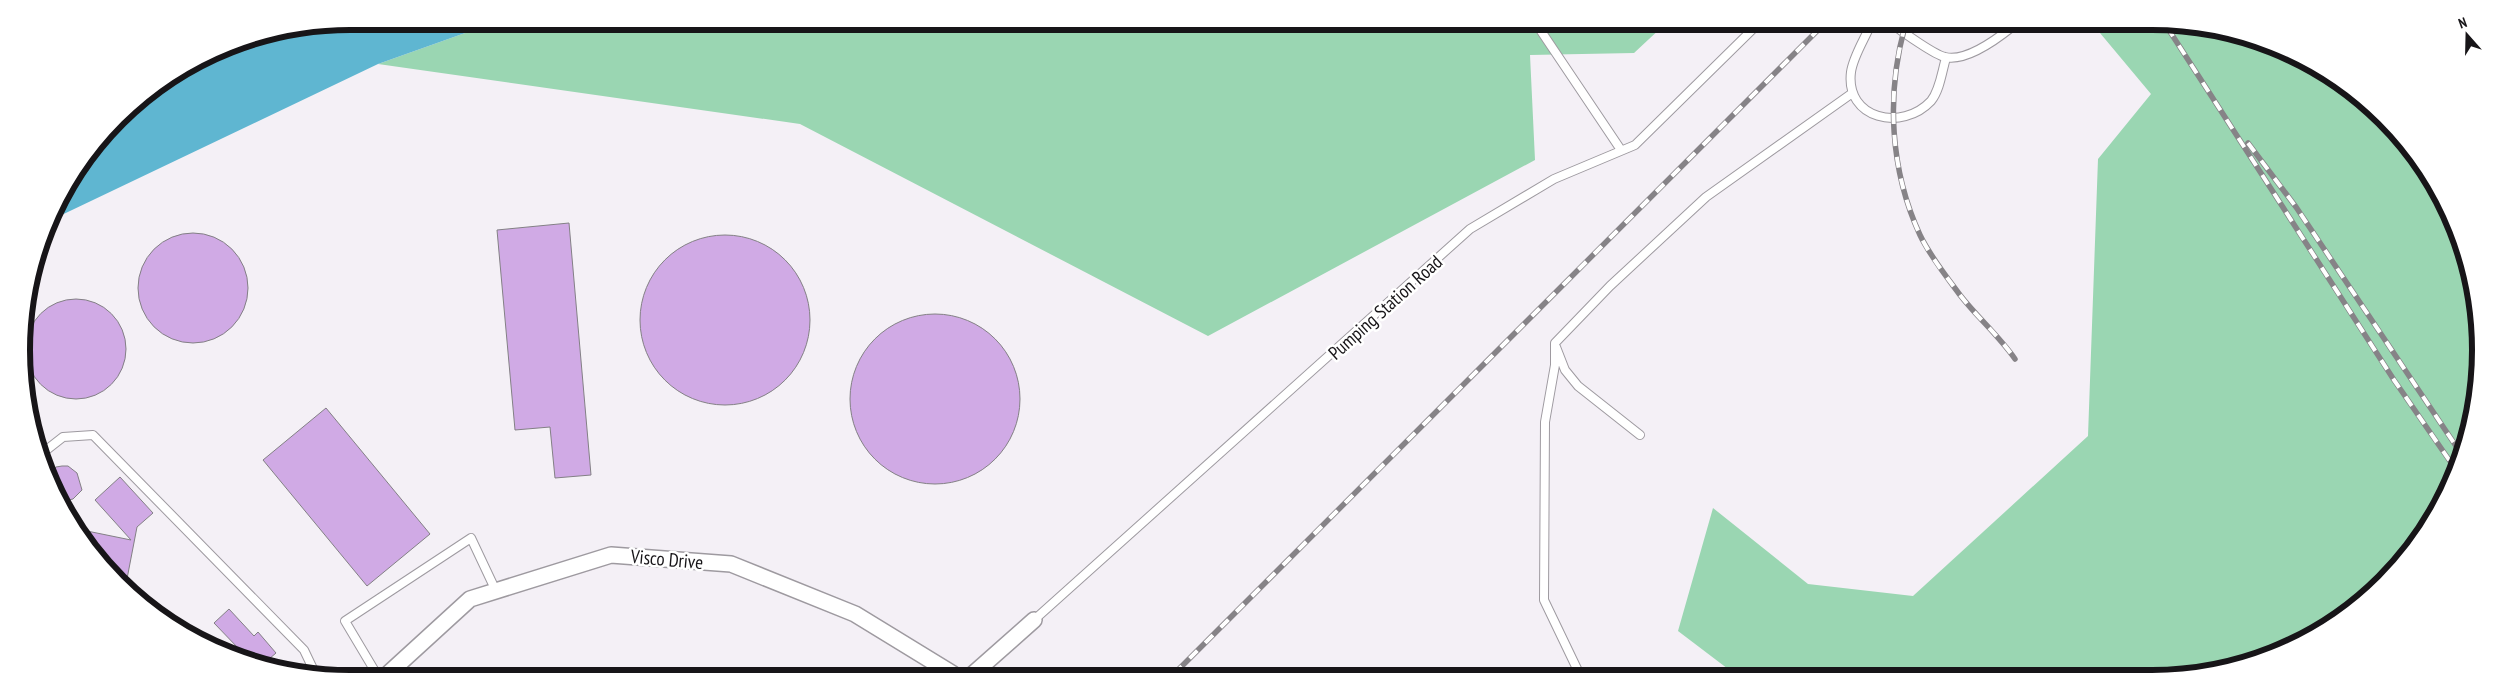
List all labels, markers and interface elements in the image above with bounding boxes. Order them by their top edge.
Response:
north arrow [2442,10,2492,60]
text: N [2456,13,2469,33]
street label: Pumping Station Road [1323,250,1447,364]
street label: Visco Drive [629,544,704,574]

